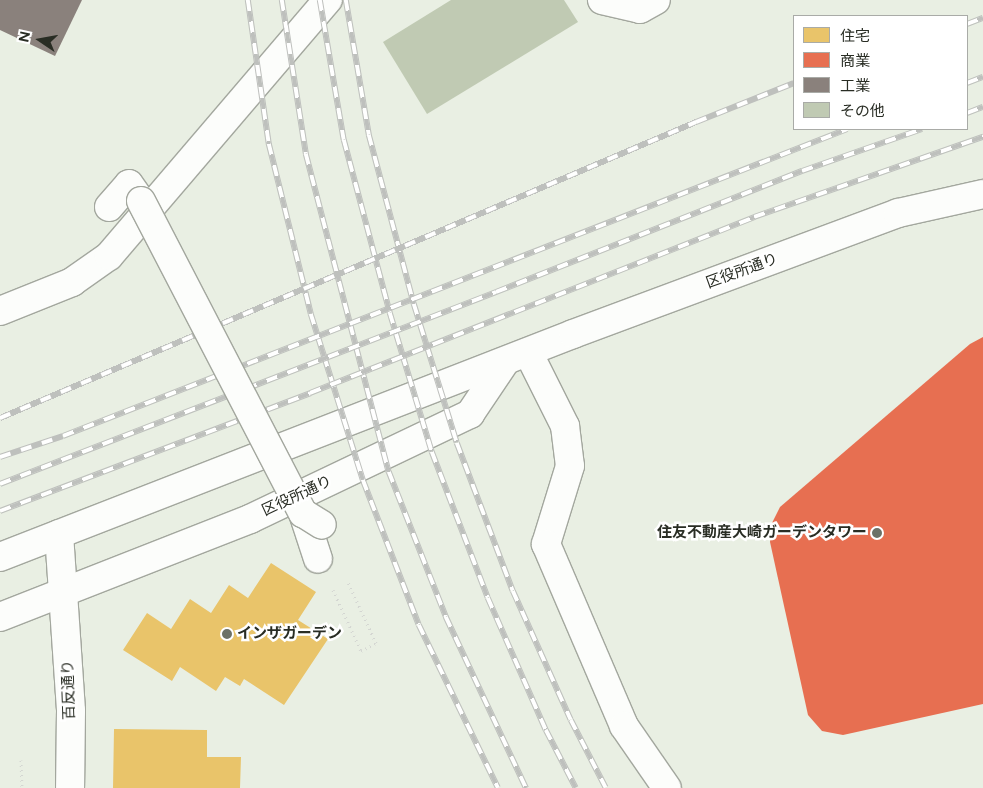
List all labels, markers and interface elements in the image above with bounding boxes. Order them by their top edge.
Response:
north arrow [15,15,65,65]
legend [793,15,968,130]
text: 住宅 [840,27,870,45]
text: N [15,30,34,44]
text: 商業 [840,52,870,70]
text: 工業 [840,77,870,95]
text: その他 [840,102,885,120]
street label: 区役所通り [704,250,780,292]
street label: 区役所通り [259,472,335,520]
place label: 住友不動産大崎ガーデンタワー [657,524,867,542]
marker: 住友不動産大崎ガーデンタワー [871,527,883,539]
place label: インザガーデン [237,625,342,643]
marker: インザガーデン [221,628,233,640]
street label: 百反通り [59,660,79,720]

